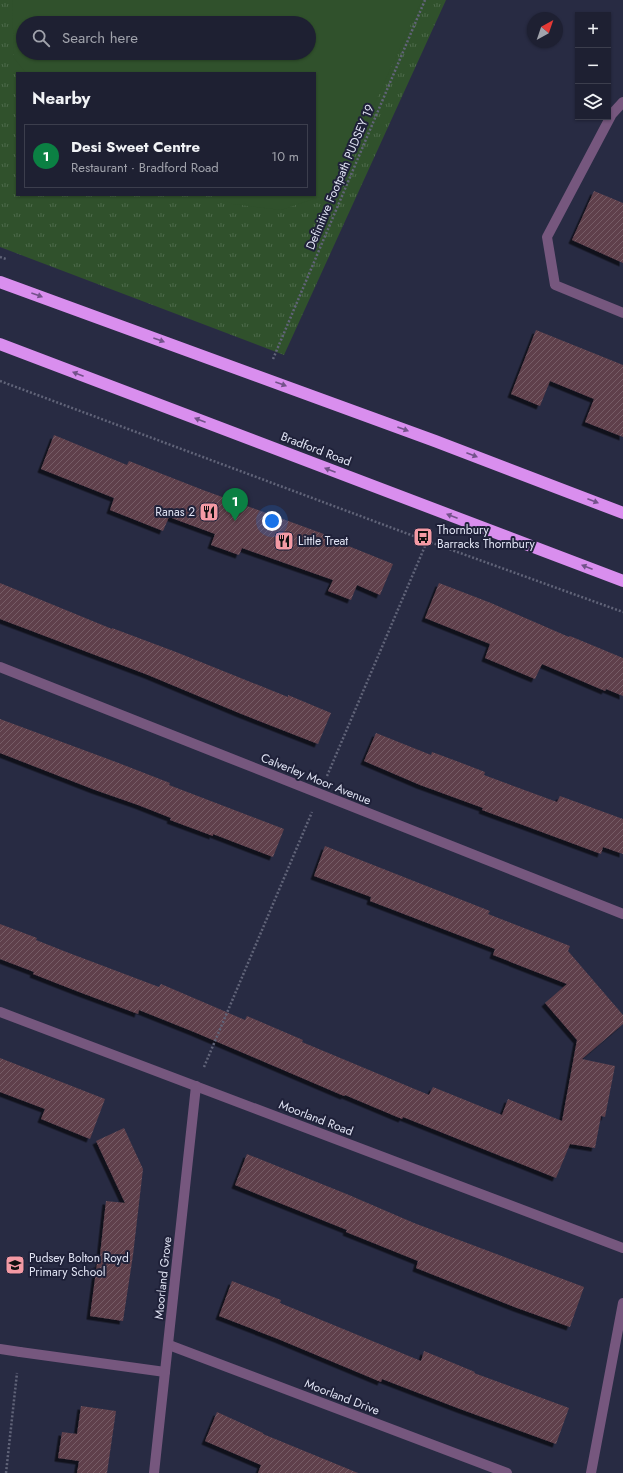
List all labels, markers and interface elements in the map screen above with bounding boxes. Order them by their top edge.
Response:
north arrow [527,12,563,48]
map controls [575,12,611,120]
button: + [575,12,611,48]
search box [16,16,316,60]
icon: search [30,27,52,49]
text: Search here [62,27,138,49]
button: − [575,48,611,84]
button: layers [575,84,611,120]
text: Nearby [32,86,90,110]
street label: Definitive Footpath PUDSEY 19 [301,101,379,252]
text: Desi Sweet Centre [71,136,200,158]
text: 1 [43,147,49,166]
text: 10 m [271,147,299,166]
text: Restaurant · Bradford Road [71,158,219,177]
one-way arrow [31,292,43,298]
one-way arrow [153,337,165,343]
one-way arrow [72,371,84,377]
one-way arrow [275,382,287,388]
one-way arrow [193,417,205,423]
one-way arrow [397,426,409,432]
street label: Bradford Road [278,427,354,471]
one-way arrow [466,452,478,458]
one-way arrow [324,466,336,472]
pin: 1 [222,488,248,521]
one-way arrow [588,499,600,505]
restaurant icon: Ranas 2 [198,501,220,523]
place label: Ranas 2 [155,503,195,521]
your location [262,511,282,531]
one-way arrow [445,512,457,518]
place label: Thornbury Barracks Thornbury [437,521,535,553]
bus stop icon: Thornbury Barracks Thornbury [412,526,434,548]
restaurant icon: Little Treat [273,530,295,552]
place label: Little Treat [298,532,348,550]
one-way arrow [580,563,592,569]
street label: Calverley Moor Avenue [258,749,374,809]
street label: Moorland Road [276,1096,356,1140]
street label: Moorland Grove [150,1236,176,1320]
place label: Pudsey Bolton Royd Primary School [29,1249,129,1281]
school or university icon: Pudsey Bolton Royd Primary School [4,1254,26,1276]
street label: Moorland Drive [302,1374,382,1420]

